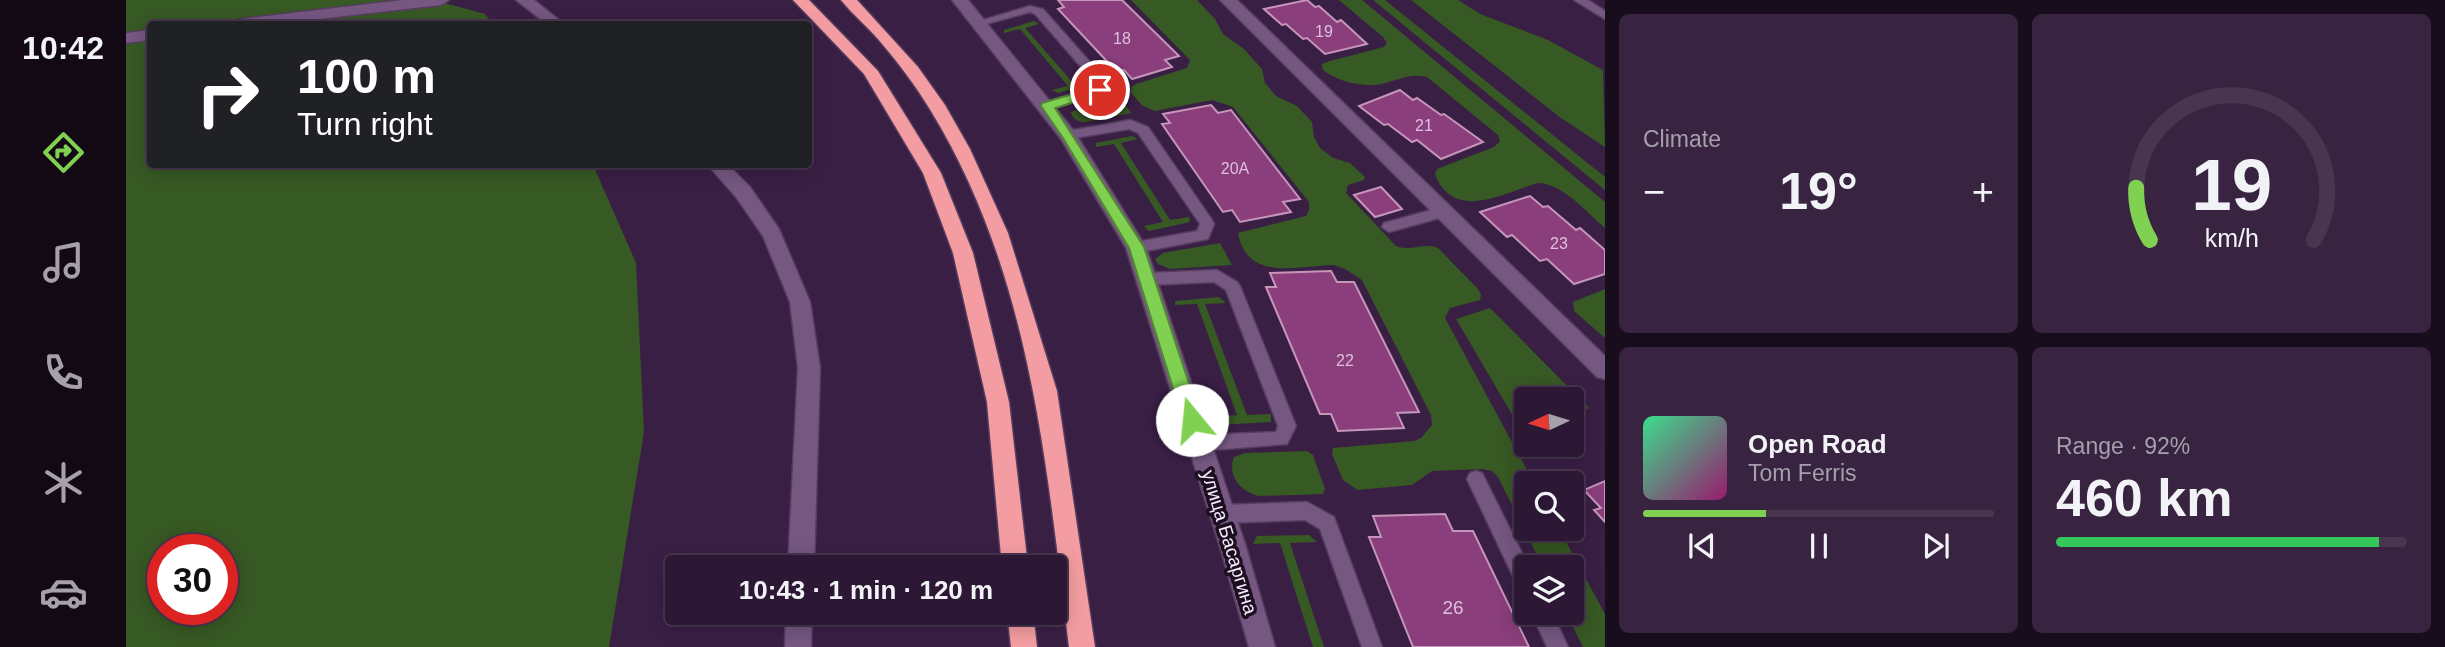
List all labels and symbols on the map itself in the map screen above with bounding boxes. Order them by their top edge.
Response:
house number: 19 [1315,23,1333,40]
house number: 18 [1113,30,1131,47]
pin [1070,60,1130,120]
house number: 21 [1415,117,1433,134]
house number: 20А [1221,160,1250,177]
house number: 23 [1550,235,1568,252]
house number: 22 [1336,352,1354,369]
position arrow [1155,383,1229,457]
north arrow [1514,387,1584,457]
street label: улица Басаргина [1198,467,1262,617]
speed limit sign: 30 [147,534,238,625]
house number: 26 [1442,597,1464,618]

